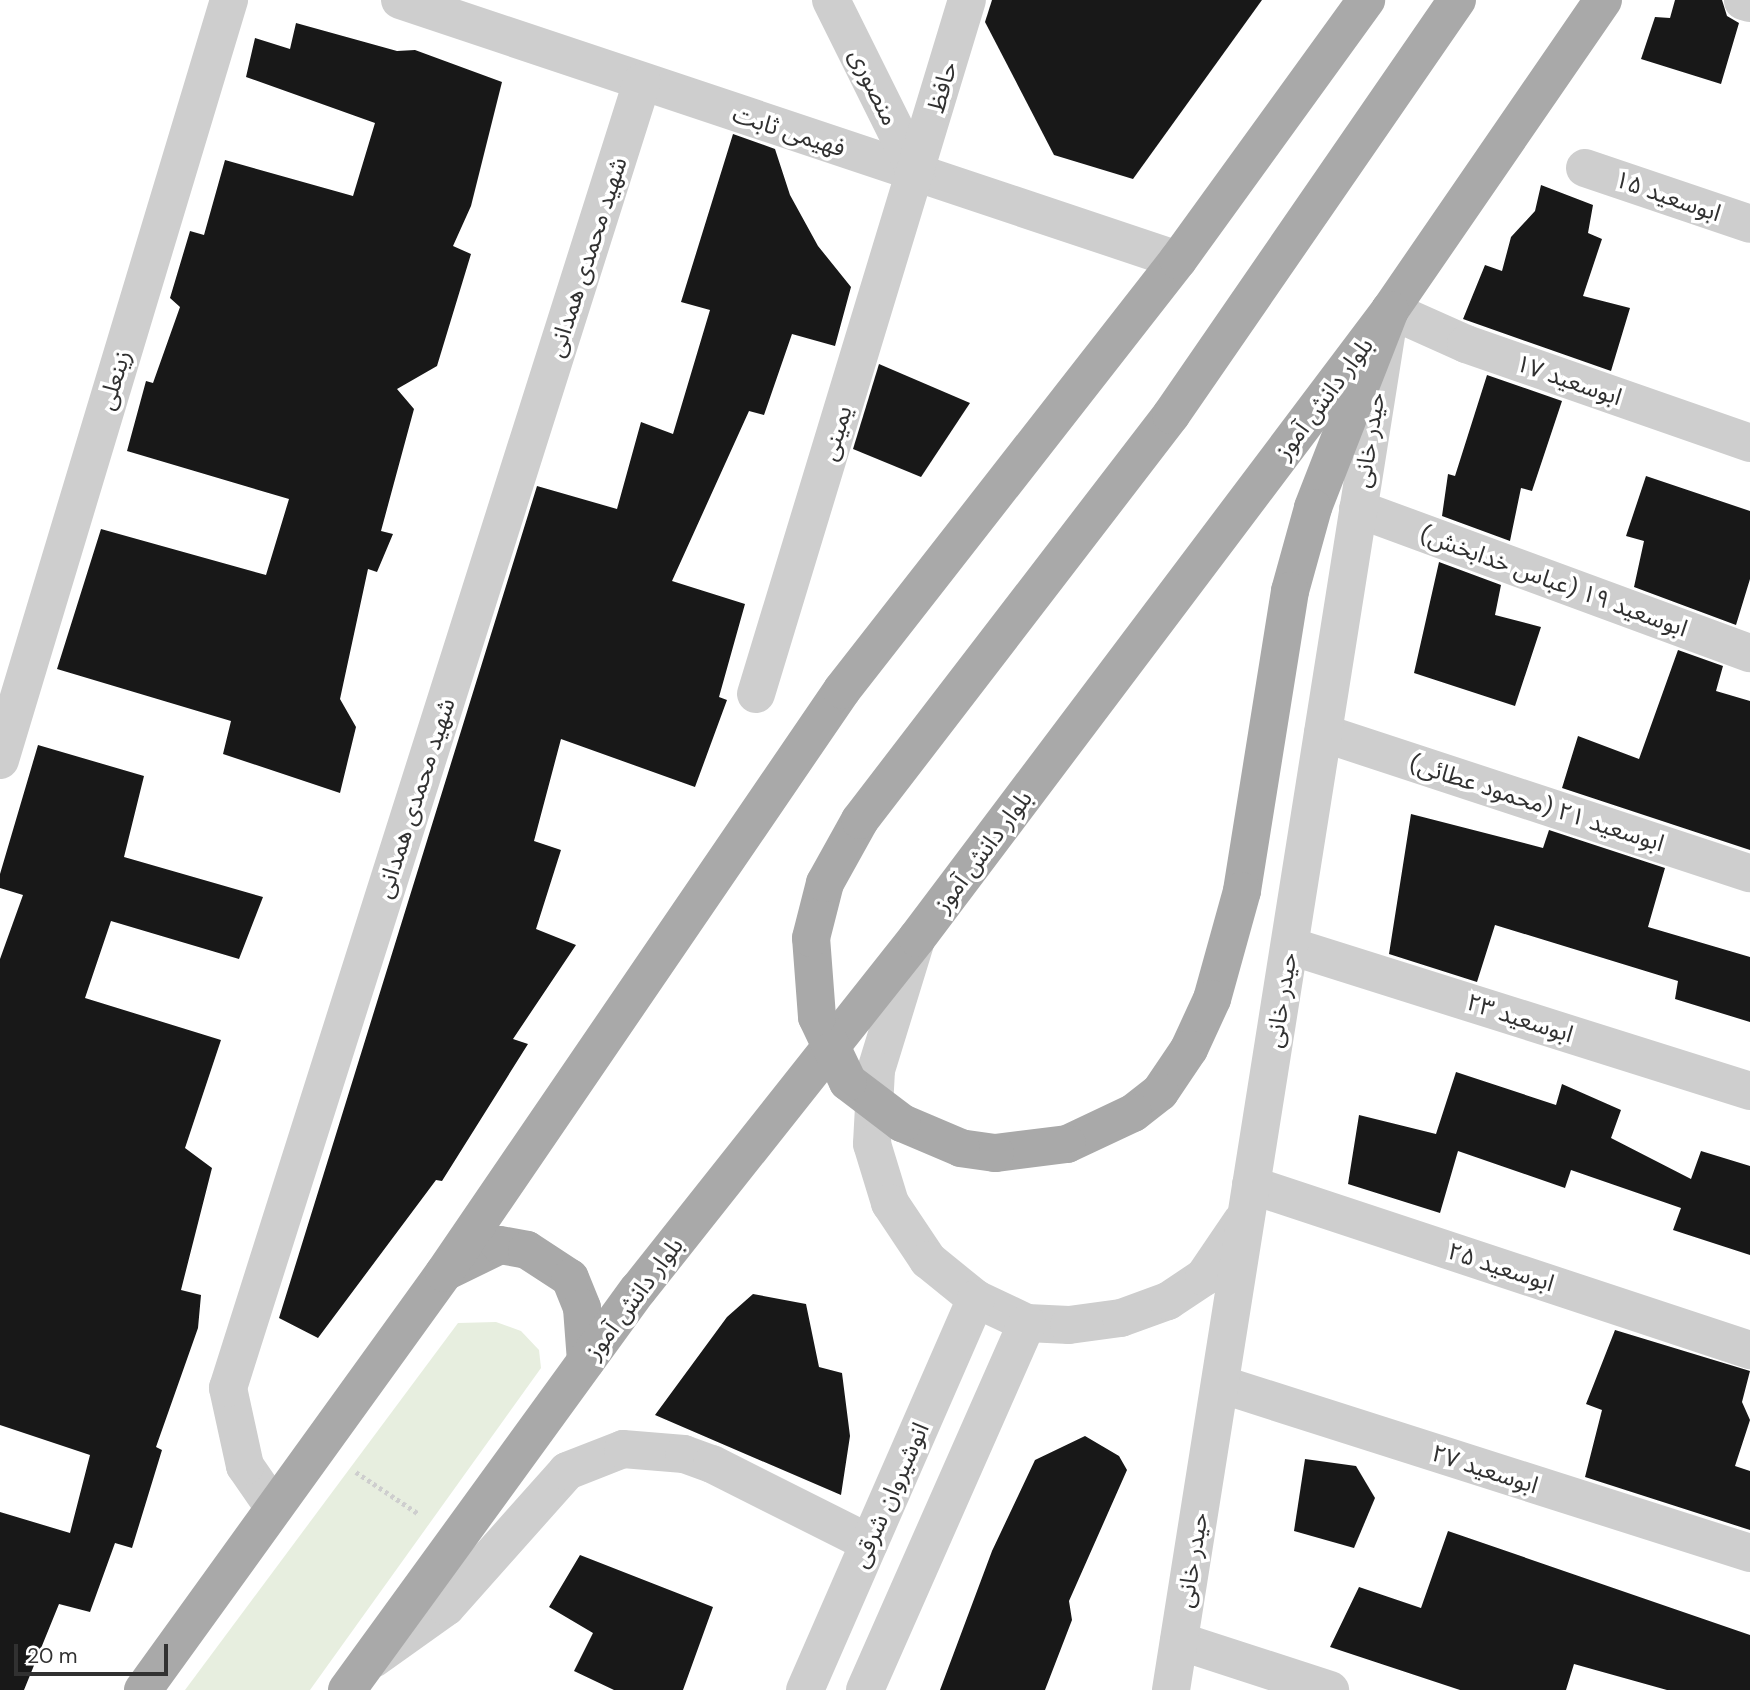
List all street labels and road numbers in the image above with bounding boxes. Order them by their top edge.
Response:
street label: منصوری [843,44,905,130]
street label: حافظ [921,58,963,116]
street label: فهیمی ثابت [729,99,849,163]
street label: شهید محمدی همدانی [541,153,633,361]
street label: ابوسعید ۱۵ [1611,164,1725,228]
street label: بلوار دانش آموز [1269,332,1379,464]
street label: زینعلی [91,347,137,413]
street label: ابوسعید ۱۷ [1512,348,1626,412]
street label: حیدر خانی [1347,390,1391,490]
street label: یمینی [814,402,858,464]
street label: ابوسعید ۱۹ (عباس خدابخش) [1416,519,1692,643]
street label: شهید محمدی همدانی [369,694,461,902]
street label: ابوسعید ۲۱ (محمود عطائی) [1406,748,1668,858]
street label: بلوار دانش آموز [928,785,1038,917]
street label: حیدر خانی [1259,950,1303,1050]
street label: ابوسعید ۲۳ [1463,987,1577,1049]
street label: بلوار دانش آموز [579,1232,689,1364]
street label: ابوسعید ۲۵ [1444,1236,1558,1298]
street label: انوشیروان شرقی [845,1418,935,1572]
street label: ابوسعید ۲۷ [1428,1438,1542,1500]
street label: حیدر خانی [1170,1510,1214,1610]

